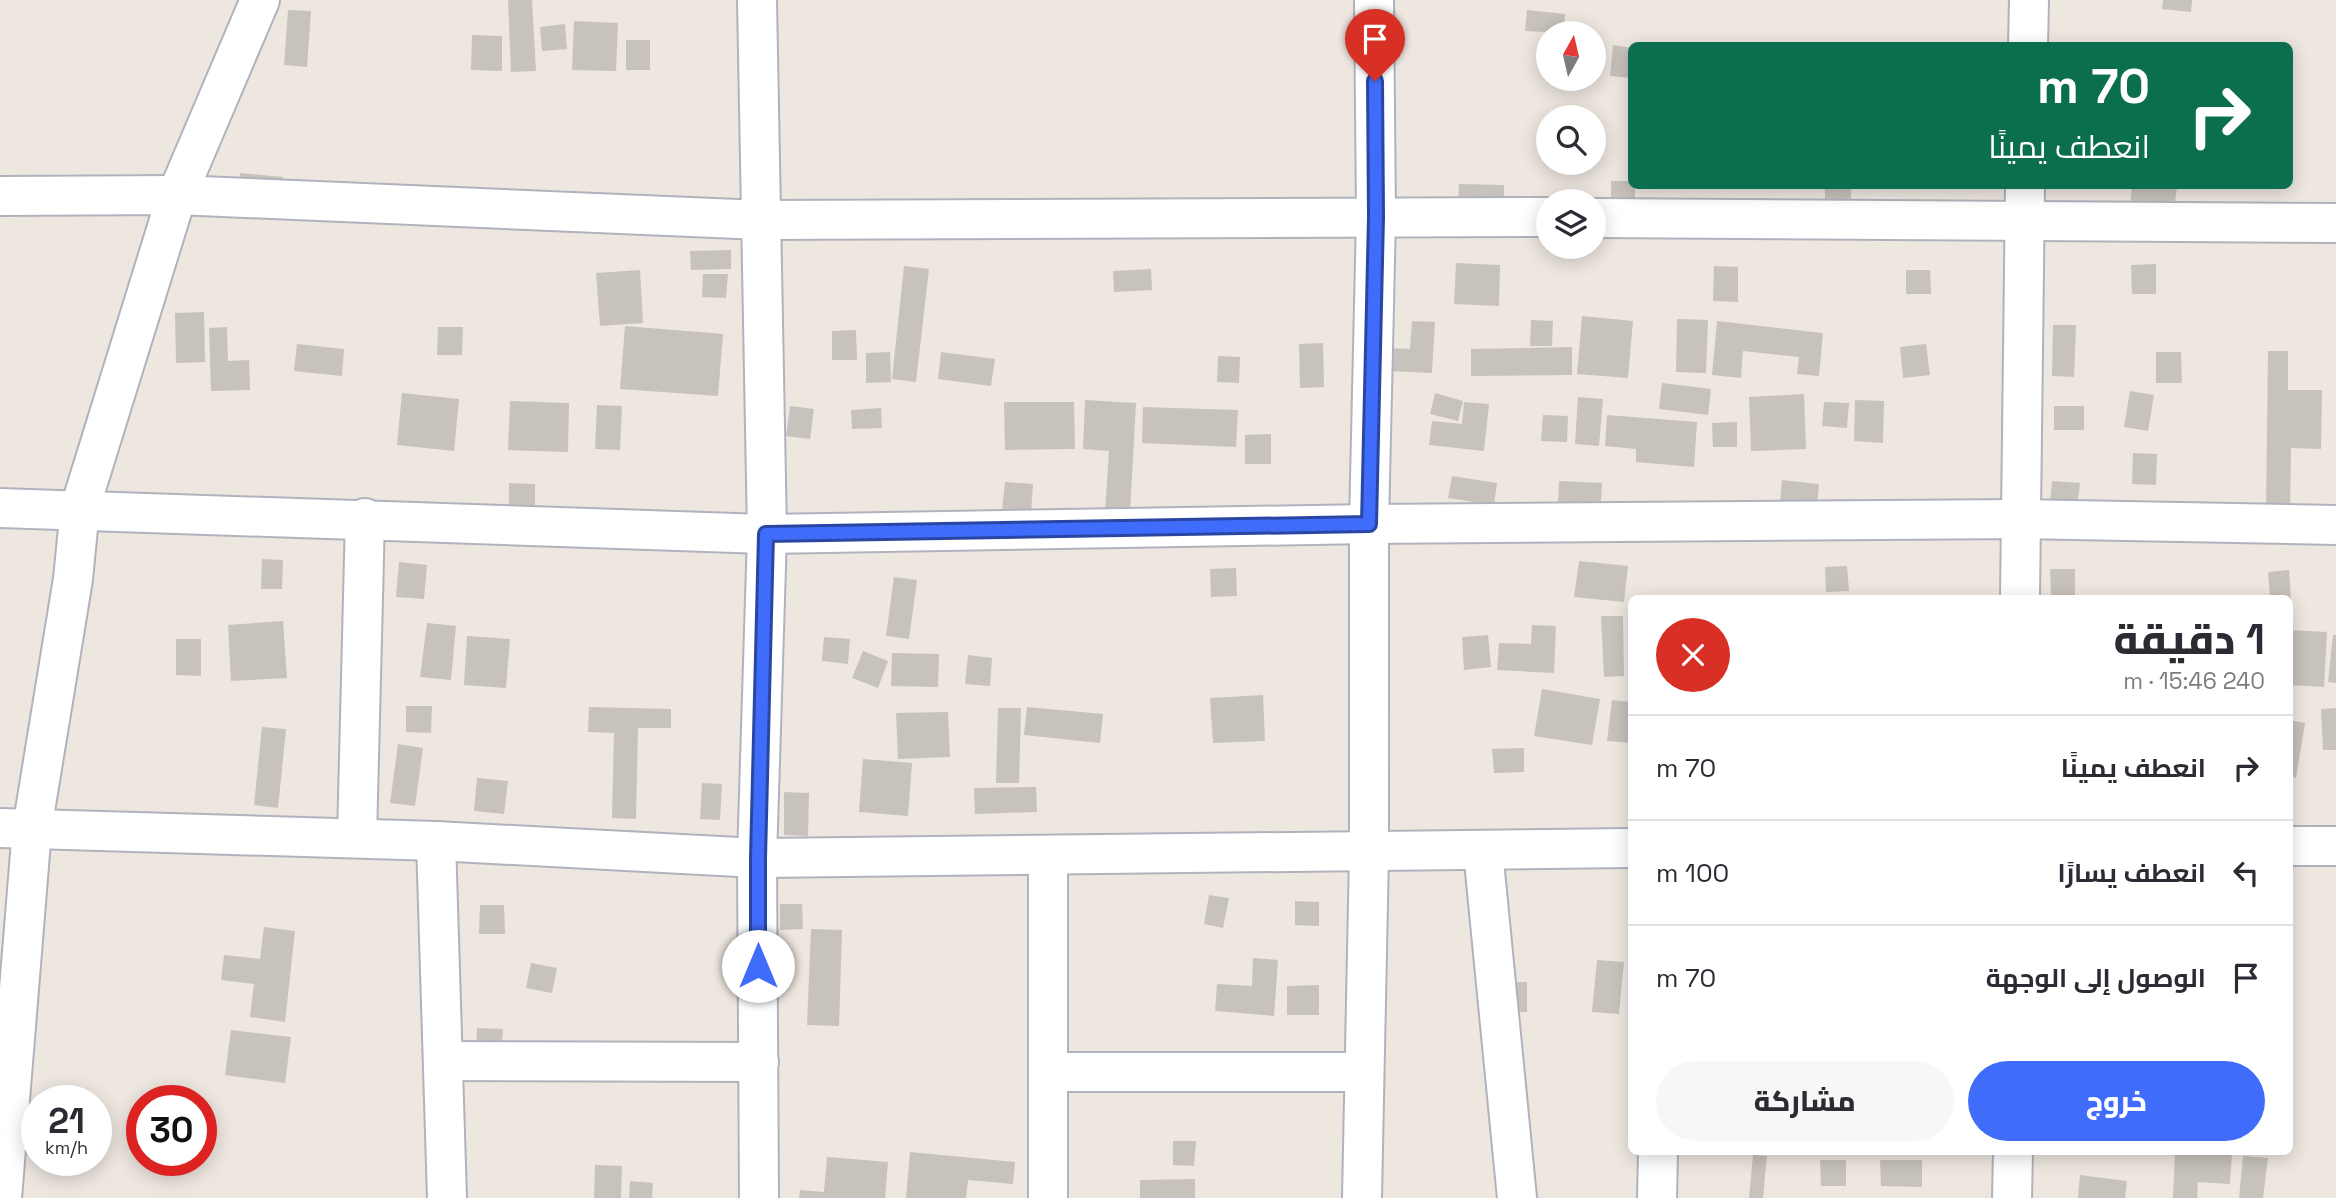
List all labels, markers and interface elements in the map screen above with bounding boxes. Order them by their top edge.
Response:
pin [1345,9,1405,81]
icon: arrive [1356,20,1394,58]
north arrow [1536,21,1606,91]
map controls [1536,21,1606,259]
text: 70 m [2037,55,2150,117]
icon: right [2174,70,2265,161]
button: search [1536,105,1606,175]
text: انعطف يمينًا [1988,127,2150,167]
button: layers [1536,189,1606,259]
text: 1 دقيقة [2113,613,2265,666]
button: close [1656,618,1730,692]
text: 240 m · 15:46 [2123,666,2265,696]
icon: right [2227,749,2265,787]
text: 70 m [1656,751,1716,785]
text: انعطف يمينًا [2061,751,2206,785]
icon: left [2227,854,2265,892]
text: 100 m [1656,856,1729,890]
text: انعطف يسارًا [2058,856,2206,890]
position arrow [721,929,795,1003]
icon: arrive [2227,959,2265,997]
text: 70 m [1656,961,1716,995]
text: الوصول إلى الوجهة [1986,961,2206,995]
button: مشاركة [1656,1061,1954,1141]
button: خروج [1968,1061,2265,1141]
speed limit sign: 30 [126,1085,217,1176]
text: 21 [48,1099,85,1143]
text: km/h [45,1136,88,1159]

